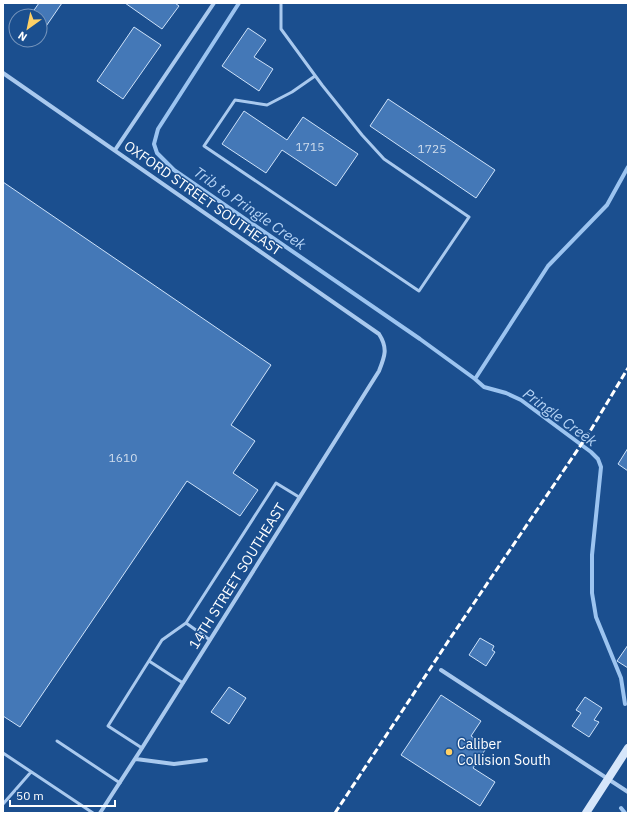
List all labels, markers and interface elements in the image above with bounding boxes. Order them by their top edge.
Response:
north arrow [8,8,48,48]
text: N [15,28,30,44]
street label: OXFORD STREET SOUTHEAST [121,137,285,259]
house number: 1715 [296,139,324,154]
house number: 1725 [418,141,446,156]
water label: Trib to Pringle Creek [190,162,310,254]
water label: Pringle Creek [519,384,601,450]
house number: 1610 [109,450,137,465]
street label: 14TH STREET SOUTHEAST [185,500,289,652]
place label: Caliber Collision South [457,735,551,769]
marker: Caliber Collision South [444,747,454,757]
scale bar [10,782,115,808]
text: 50 m [16,788,44,803]

